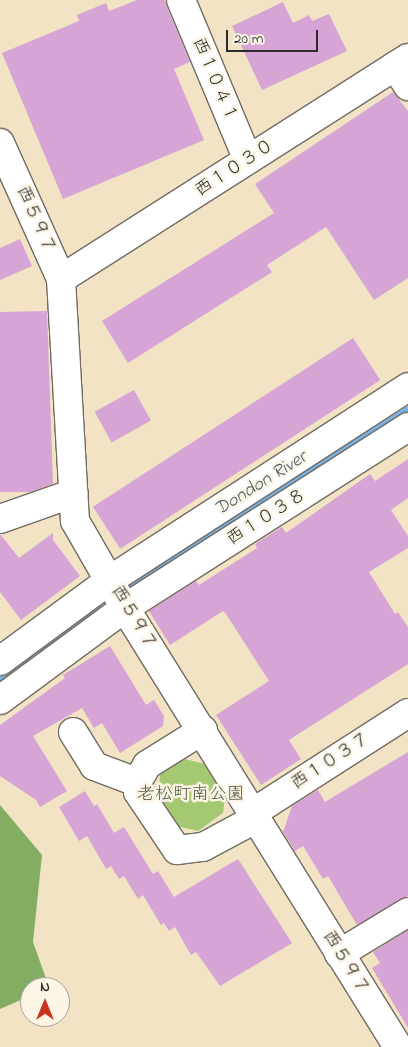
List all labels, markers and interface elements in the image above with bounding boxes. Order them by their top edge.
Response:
scale bar [228,20,320,52]
text: 20 m [234,28,263,50]
street label: 西１０４１ [186,34,242,126]
street label: 西１０３０ [191,135,279,203]
street label: 西５９７ [10,183,60,257]
water label: Dondon River [211,447,311,521]
street label: 西１０３８ [223,485,311,551]
street label: 西５９７ [105,582,161,654]
street label: 西１０３７ [287,728,375,796]
park label: 老松町南公園 [137,784,245,806]
street label: 西５９７ [317,927,373,999]
north arrow [20,977,70,1027]
text: N [40,977,50,998]

